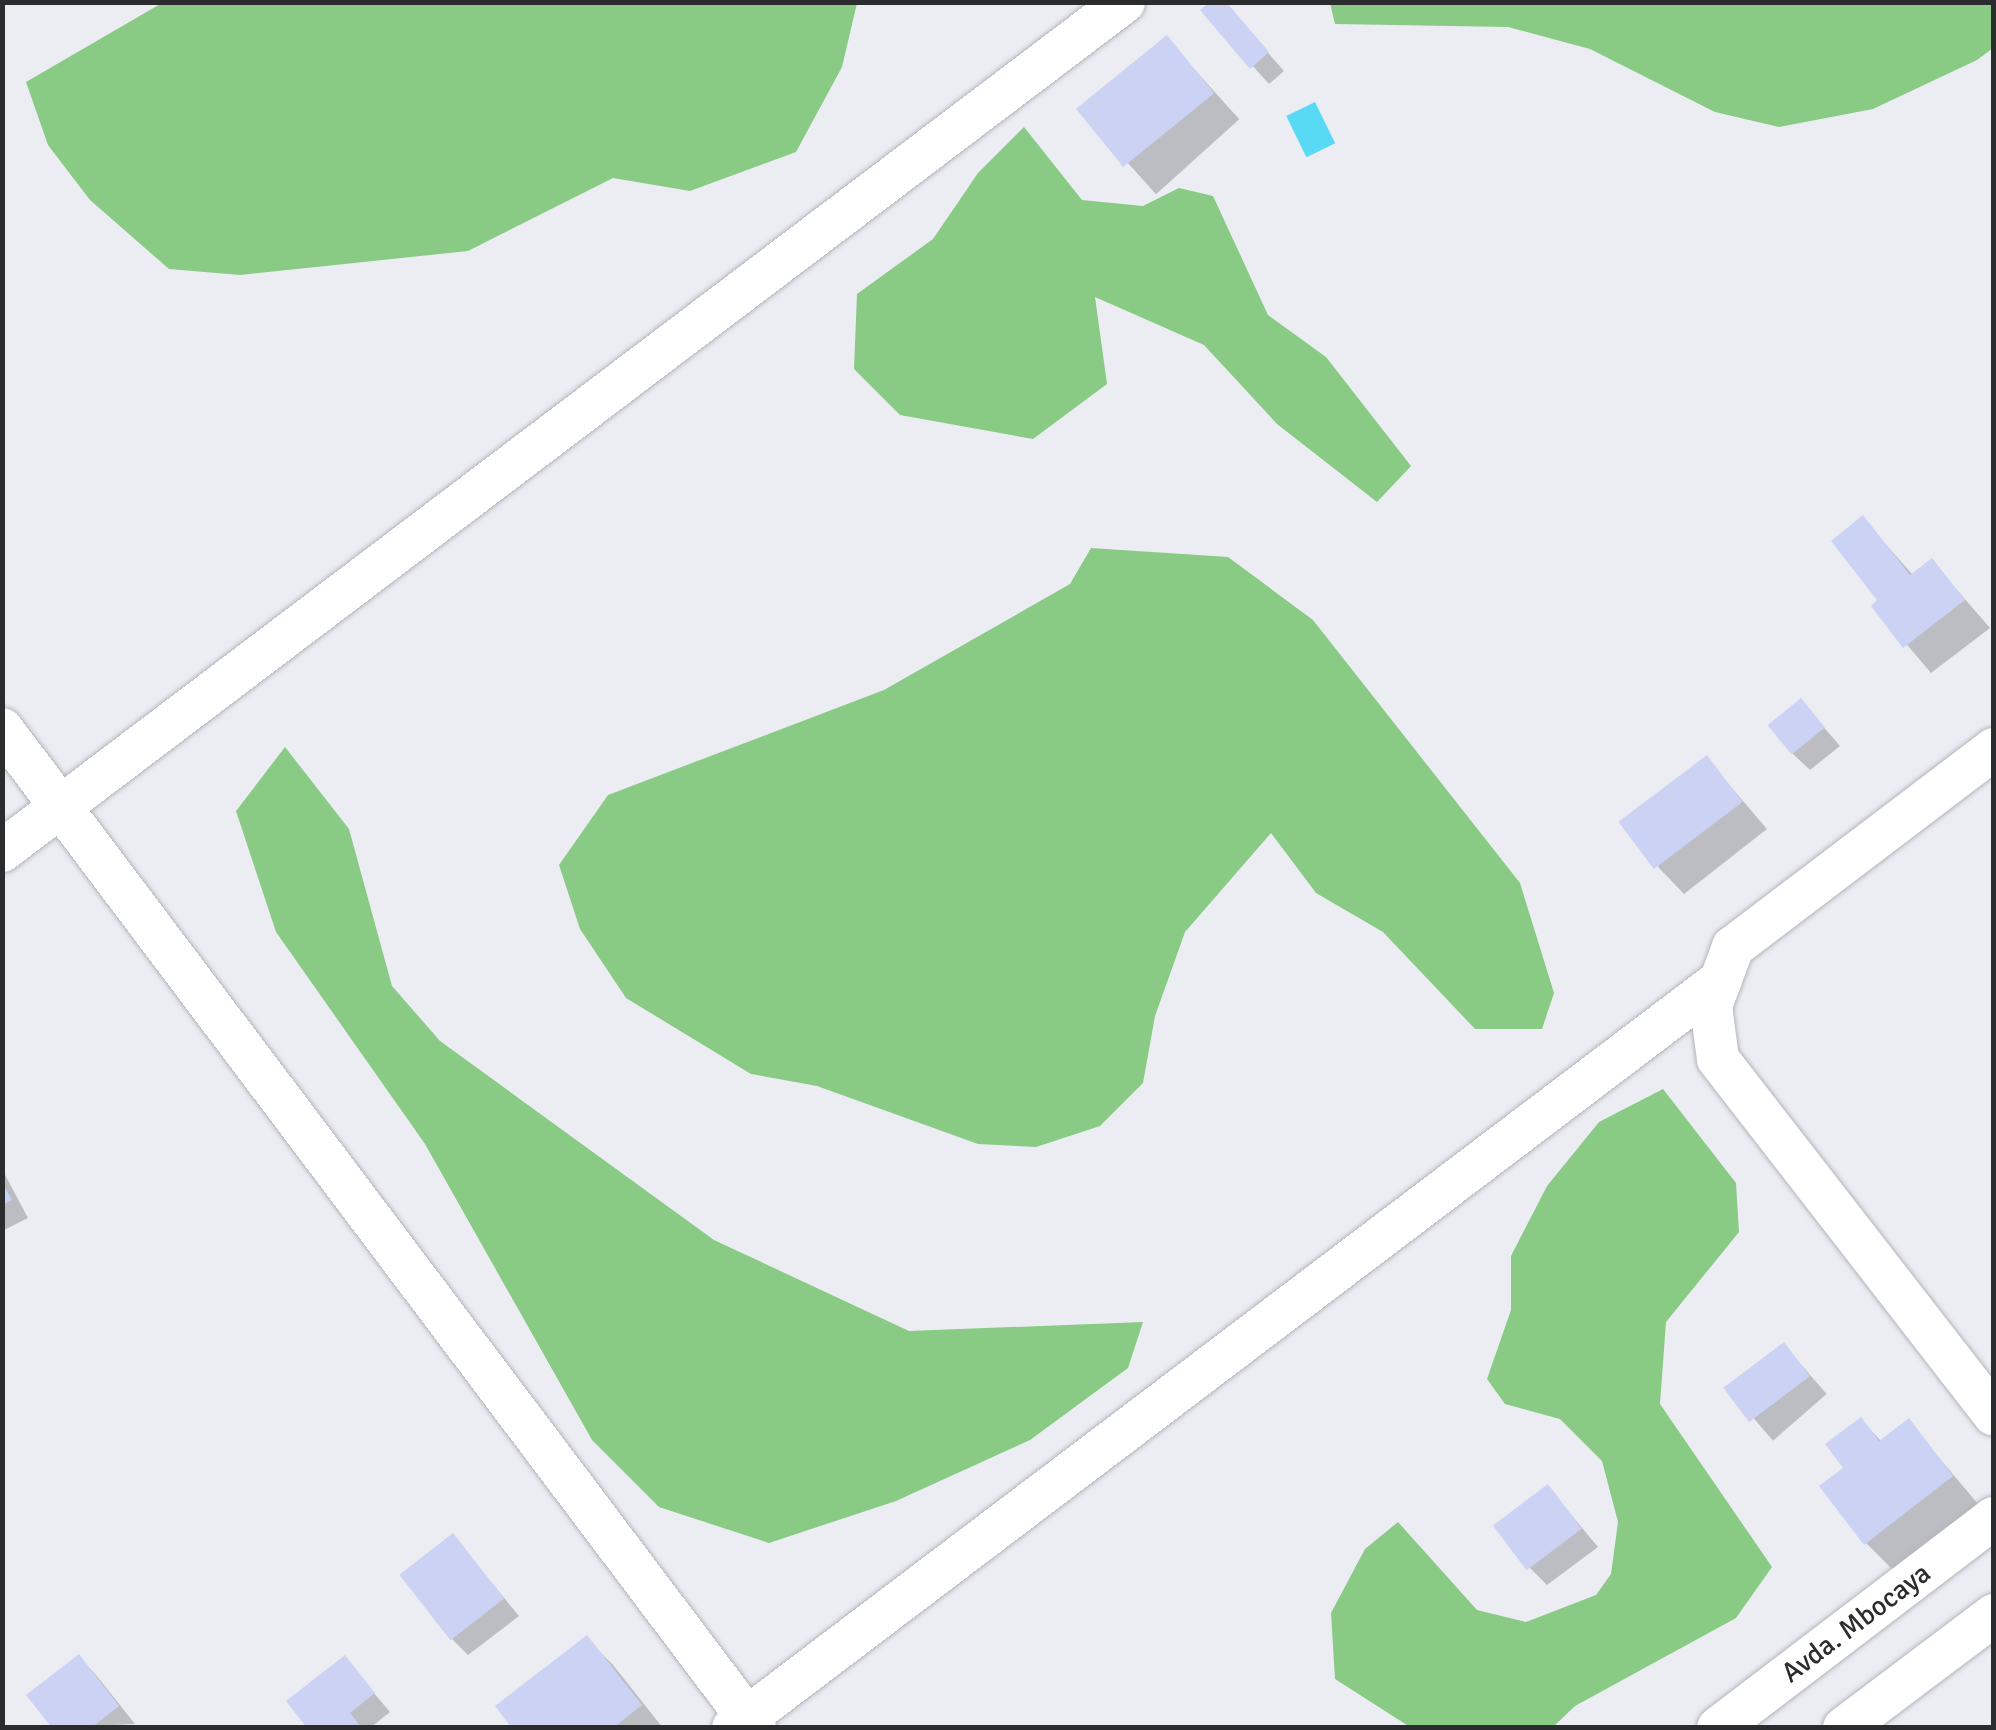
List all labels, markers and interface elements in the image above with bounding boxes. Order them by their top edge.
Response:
street label: Avda. Mbocaya [1775,1556,1937,1690]

